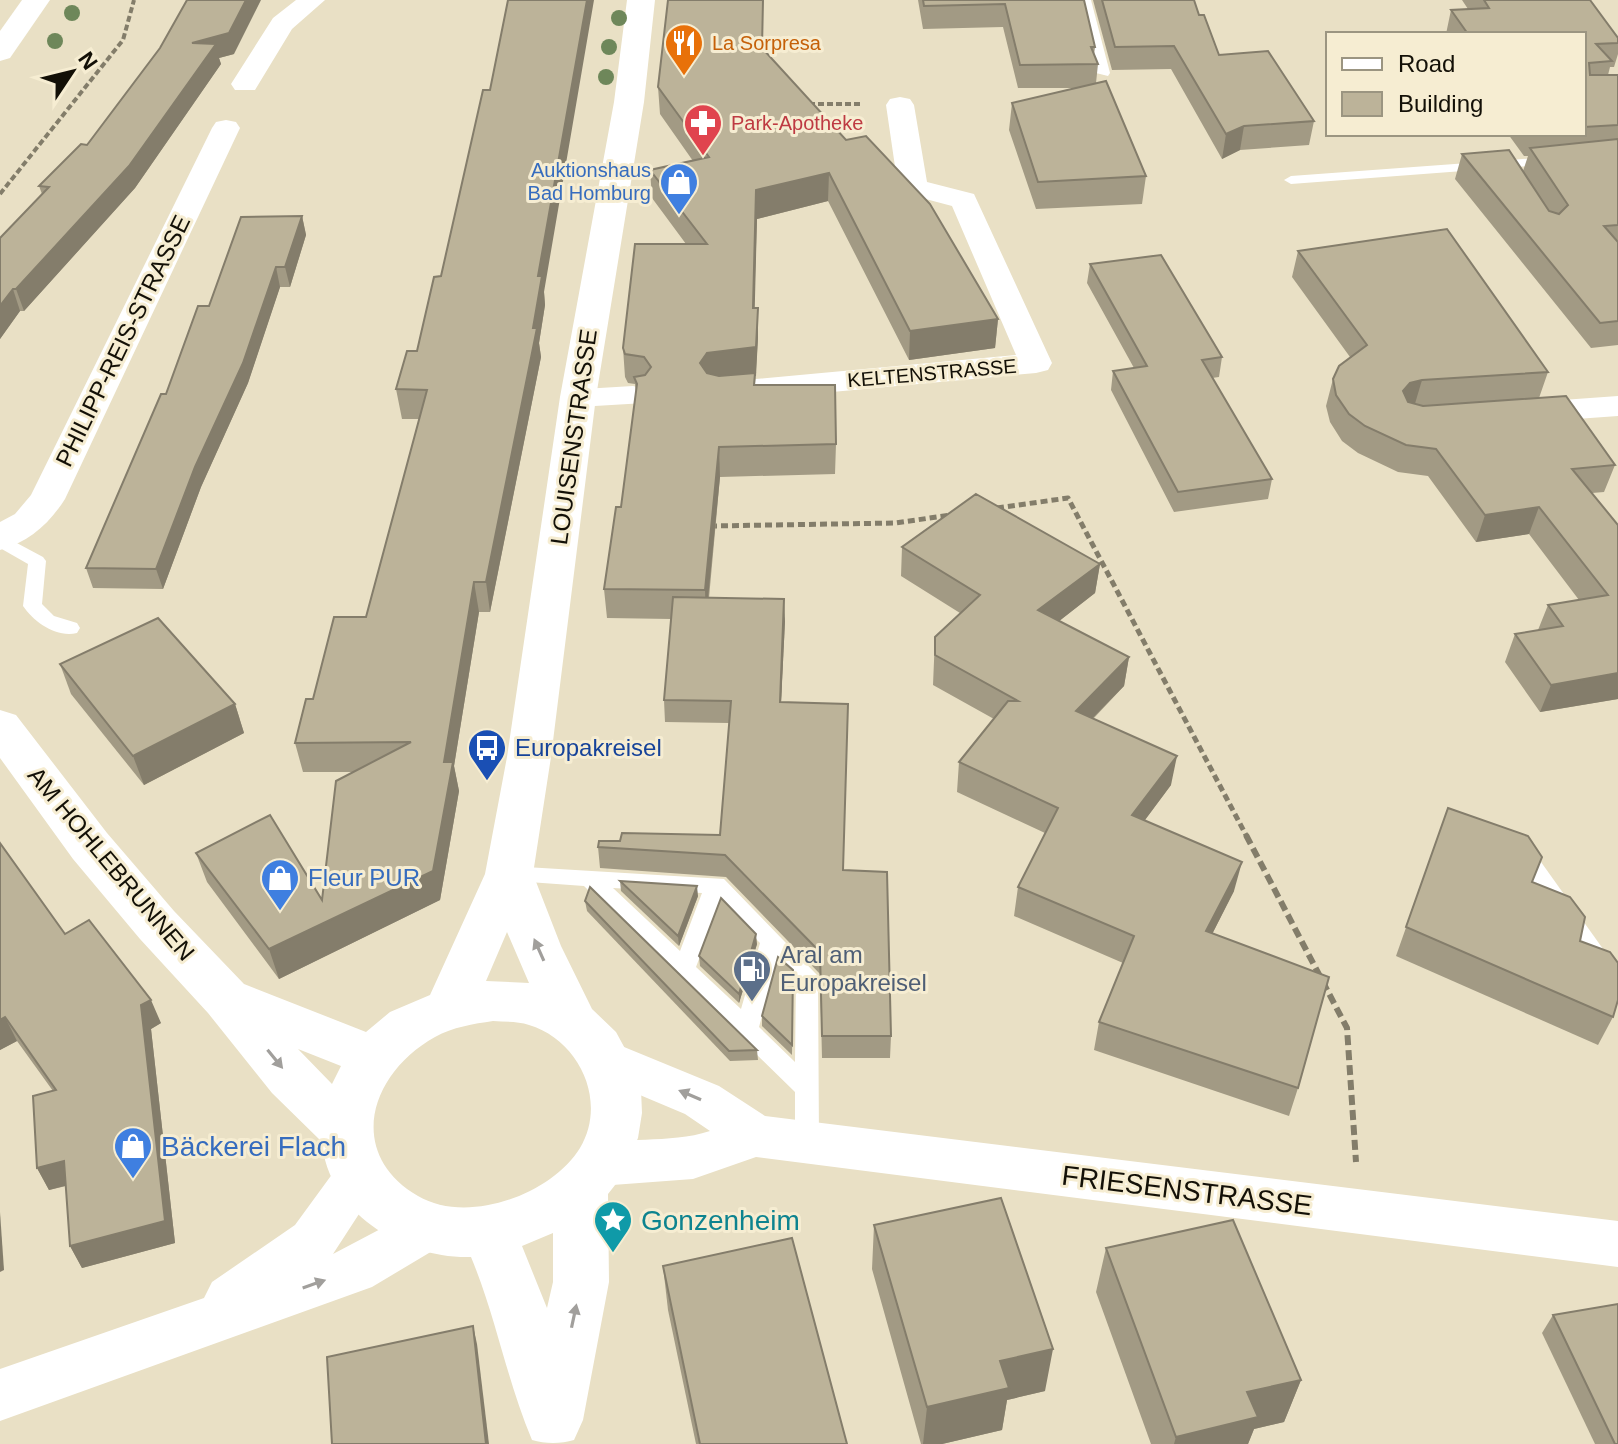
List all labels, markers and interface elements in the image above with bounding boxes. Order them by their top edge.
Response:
restaurant icon: La Sorpresa [663,22,705,77]
north arrow [32,32,112,112]
place label: La Sorpresa [712,32,822,54]
legend [1326,32,1586,136]
text: N [73,47,103,74]
text: Road [1398,50,1455,77]
text: Building [1398,90,1483,117]
pharmacy icon: Park-Apotheke [682,102,724,157]
place label: Park-Apotheke [731,112,863,134]
place label: Auktionshaus Bad Homburg [528,159,651,204]
shop icon: Auktionshaus Bad Homburg [658,161,700,216]
street label: PHILIPP-REIS-STRASSE [50,211,195,471]
street label: LOUISENSTRASSE [545,327,602,546]
street label: KELTENSTRASSE [847,355,1017,391]
bus stop icon: Europakreisel [466,727,508,782]
place label: Europakreisel [515,734,662,761]
street label: AM HOHLEBRUNNEN [23,762,200,966]
shop icon: Fleur PUR [259,857,301,912]
place label: Fleur PUR [308,864,420,891]
one-way arrow [533,938,546,962]
place label: Aral am Europakreisel [780,941,927,996]
fuel station icon: Aral am Europakreisel [731,948,773,1003]
one-way arrow [266,1049,283,1069]
one-way arrow [679,1088,702,1102]
shop icon: Bäckerei Flach [112,1125,154,1180]
place label: Bäckerei Flach [161,1131,346,1162]
street label: FRIESENSTRASSE [1060,1160,1314,1221]
place icon: Gonzenheim [592,1199,634,1254]
place label: Gonzenheim [641,1205,800,1236]
one-way arrow [302,1278,326,1290]
one-way arrow [569,1303,581,1328]

